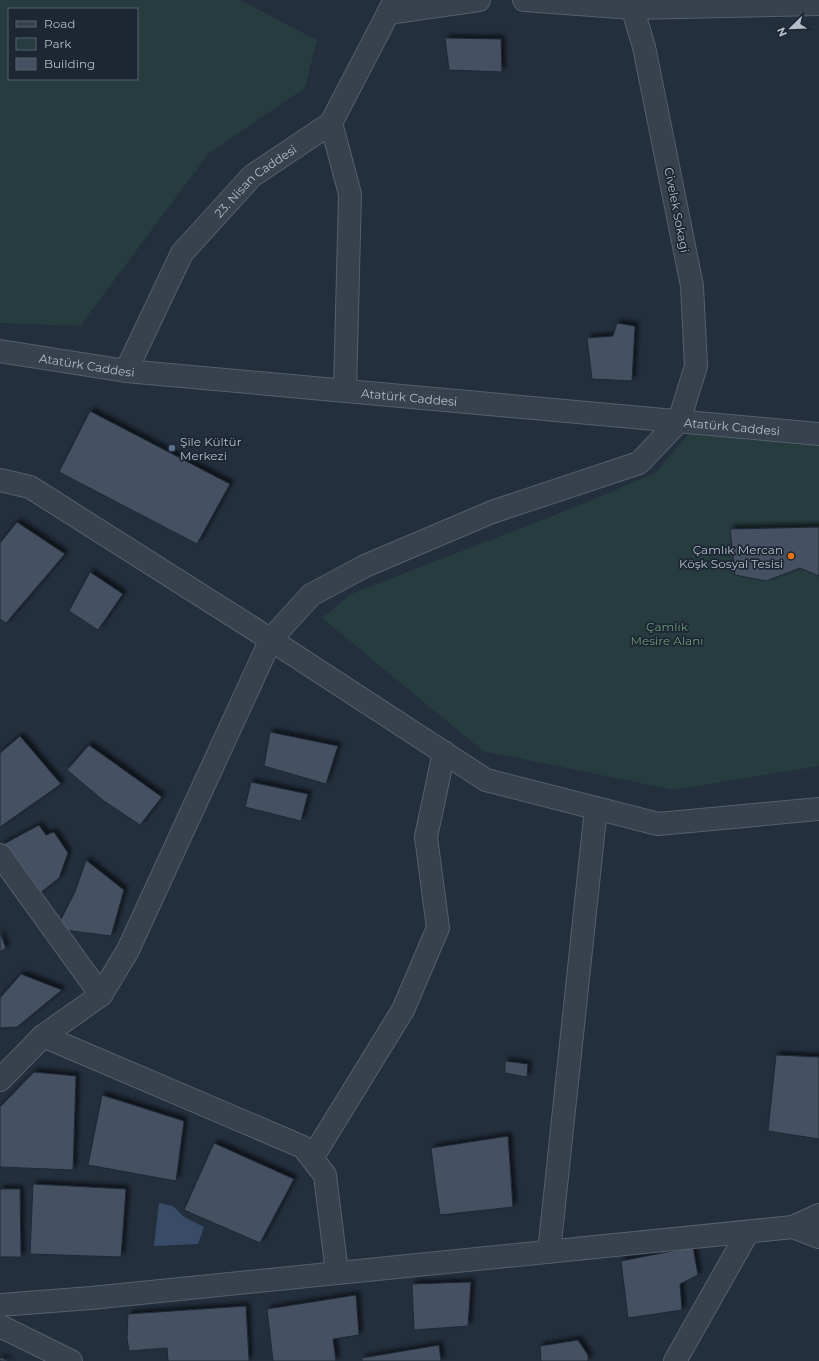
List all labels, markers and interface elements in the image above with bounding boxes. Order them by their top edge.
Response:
legend [8,8,138,80]
north arrow [771,8,811,48]
text: Road [44,16,75,31]
text: N [774,25,790,39]
text: Park [44,36,72,51]
text: Building [44,56,95,71]
street label: 23. Nisan Caddesi [211,141,299,220]
street label: Civelek Sokagi [661,166,693,254]
street label: Atatürk Caddesi [38,350,135,379]
street label: Atatürk Caddesi [361,385,458,409]
street label: Atatürk Caddesi [683,414,781,438]
place label: Şile Kültür Merkezi [180,434,242,463]
marker: Şile Kültür Merkezi [167,443,177,453]
place label: Çamlık Mercan Köşk Sosyal Tesisi [679,542,783,571]
marker: Çamlık Mercan Köşk Sosyal Tesisi [786,551,796,561]
park label: Çamlık Mesire Alanı [630,619,704,648]

